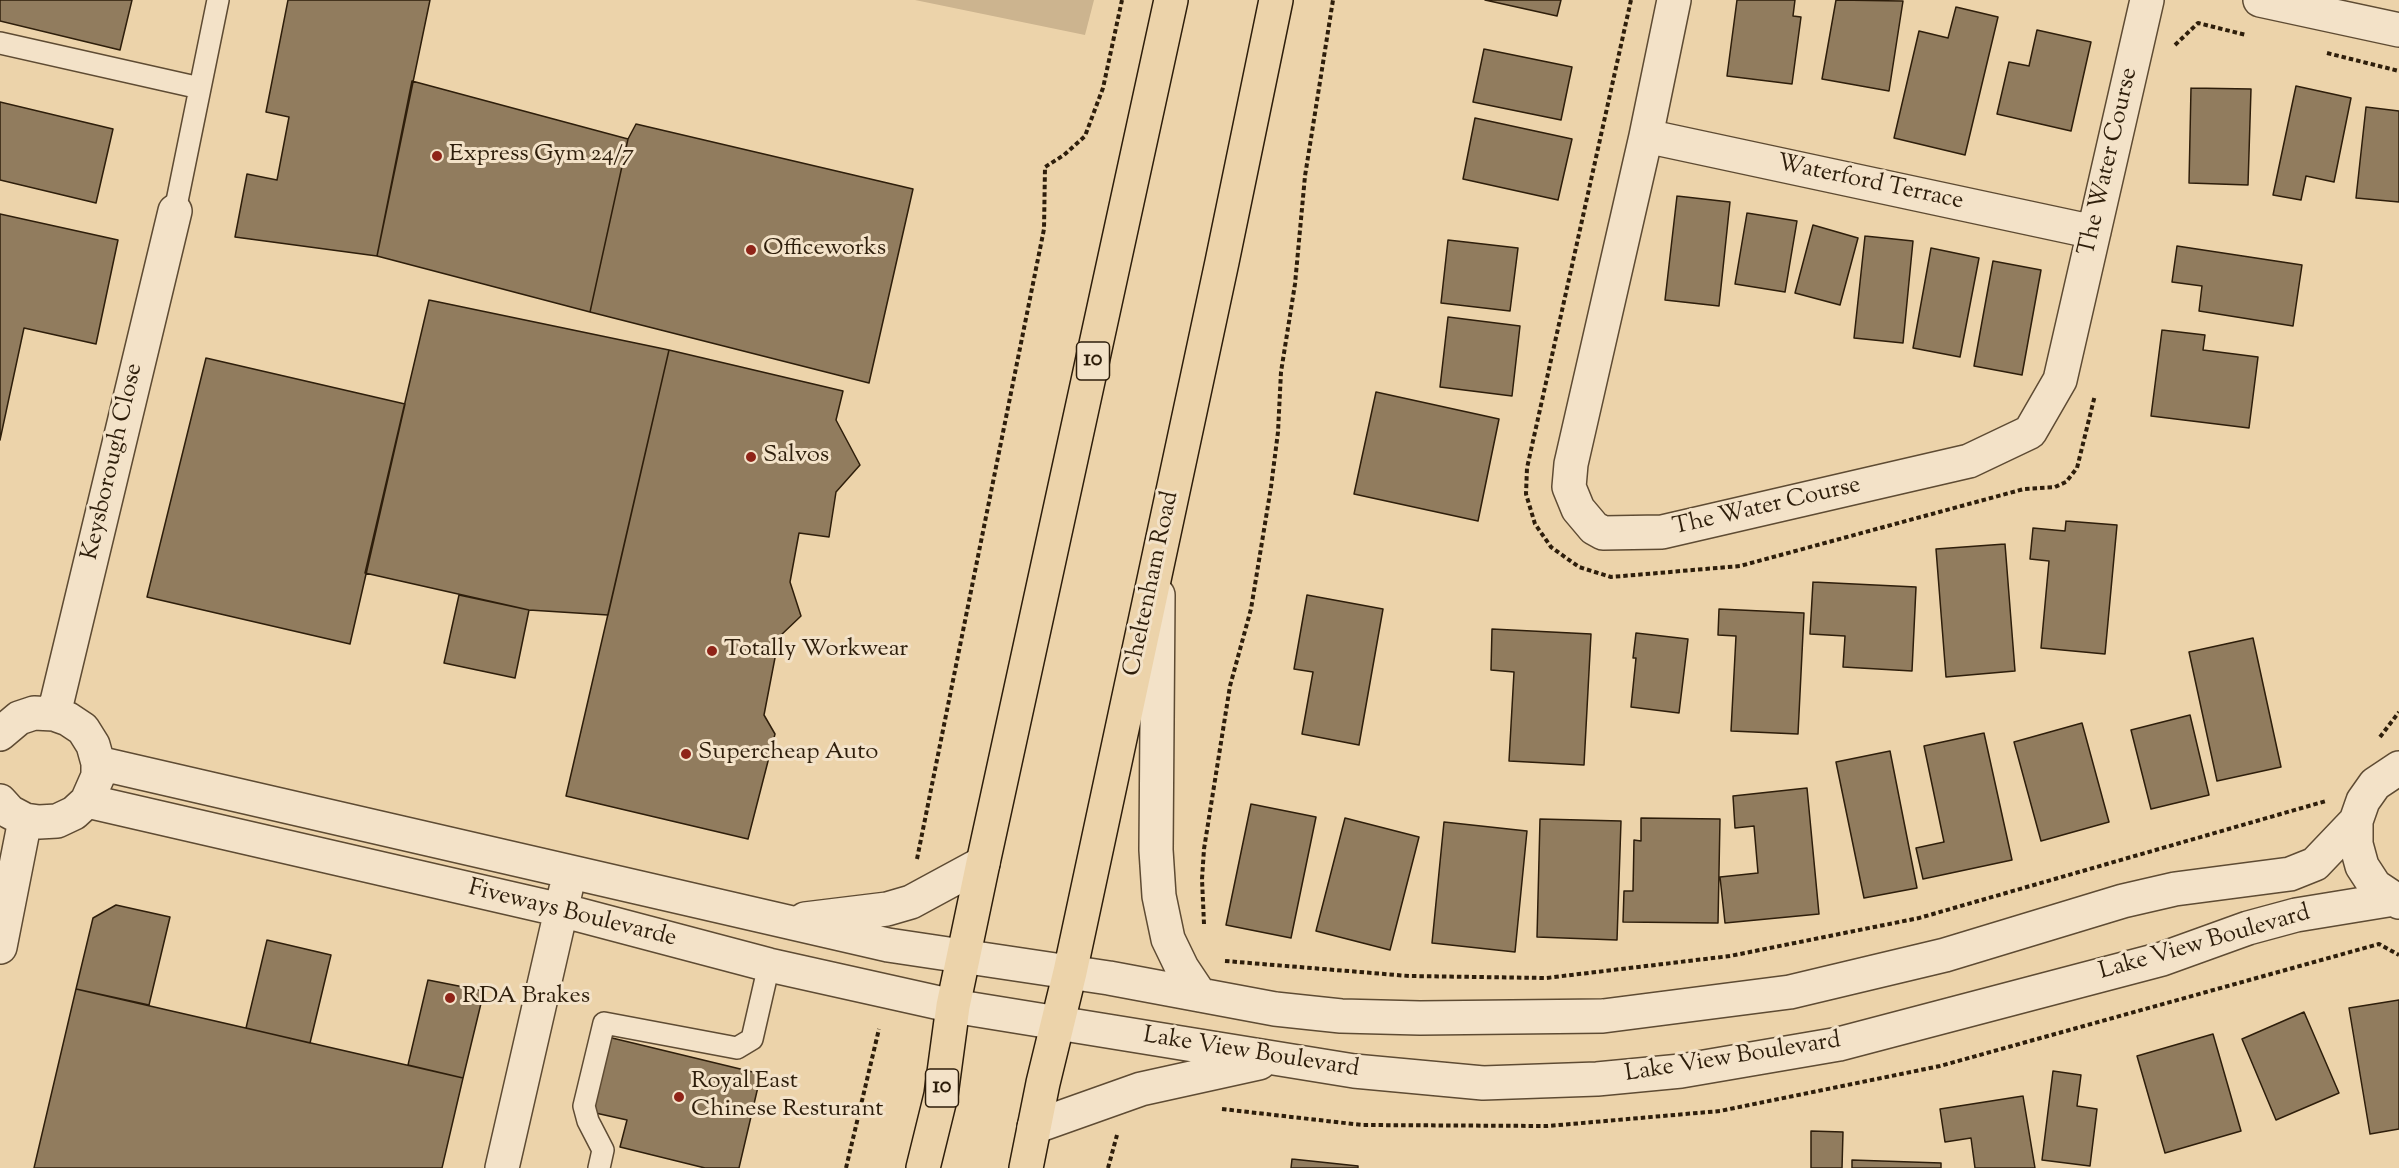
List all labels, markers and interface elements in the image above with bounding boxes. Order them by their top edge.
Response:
street label: The Water Course [2074,65,2146,259]
place label: Express Gym 24/7 [449,142,634,170]
marker: Express Gym 24/7 [430,149,444,163]
street label: Waterford Terrace [1774,150,1966,218]
place label: Officeworks [763,236,886,264]
marker: Officeworks [744,243,758,257]
road number: 10 [1076,342,1110,380]
street label: Keysborough Close [77,361,151,563]
place label: Salvos [763,443,829,471]
marker: Salvos [744,450,758,464]
street label: The Water Course [1670,472,1864,544]
street label: Cheltenham Road [1119,489,1187,679]
place label: Totally Workwear [724,637,908,665]
marker: Totally Workwear [705,644,719,658]
place label: Supercheap Auto [698,740,878,768]
marker: Supercheap Auto [679,747,693,761]
street label: Fiveways Boulevarde [465,875,679,955]
street label: Lake View Boulevard [2096,900,2314,988]
place label: RDA Brakes [462,984,590,1012]
marker: RDA Brakes [443,991,457,1005]
street label: Lake View Boulevard [1141,1023,1361,1085]
street label: Lake View Boulevard [1623,1028,1843,1090]
place label: Royal East Chinese Resturant [691,1069,884,1125]
road number: 10 [926,1069,958,1107]
marker: Royal East Chinese Resturant [672,1090,686,1104]

